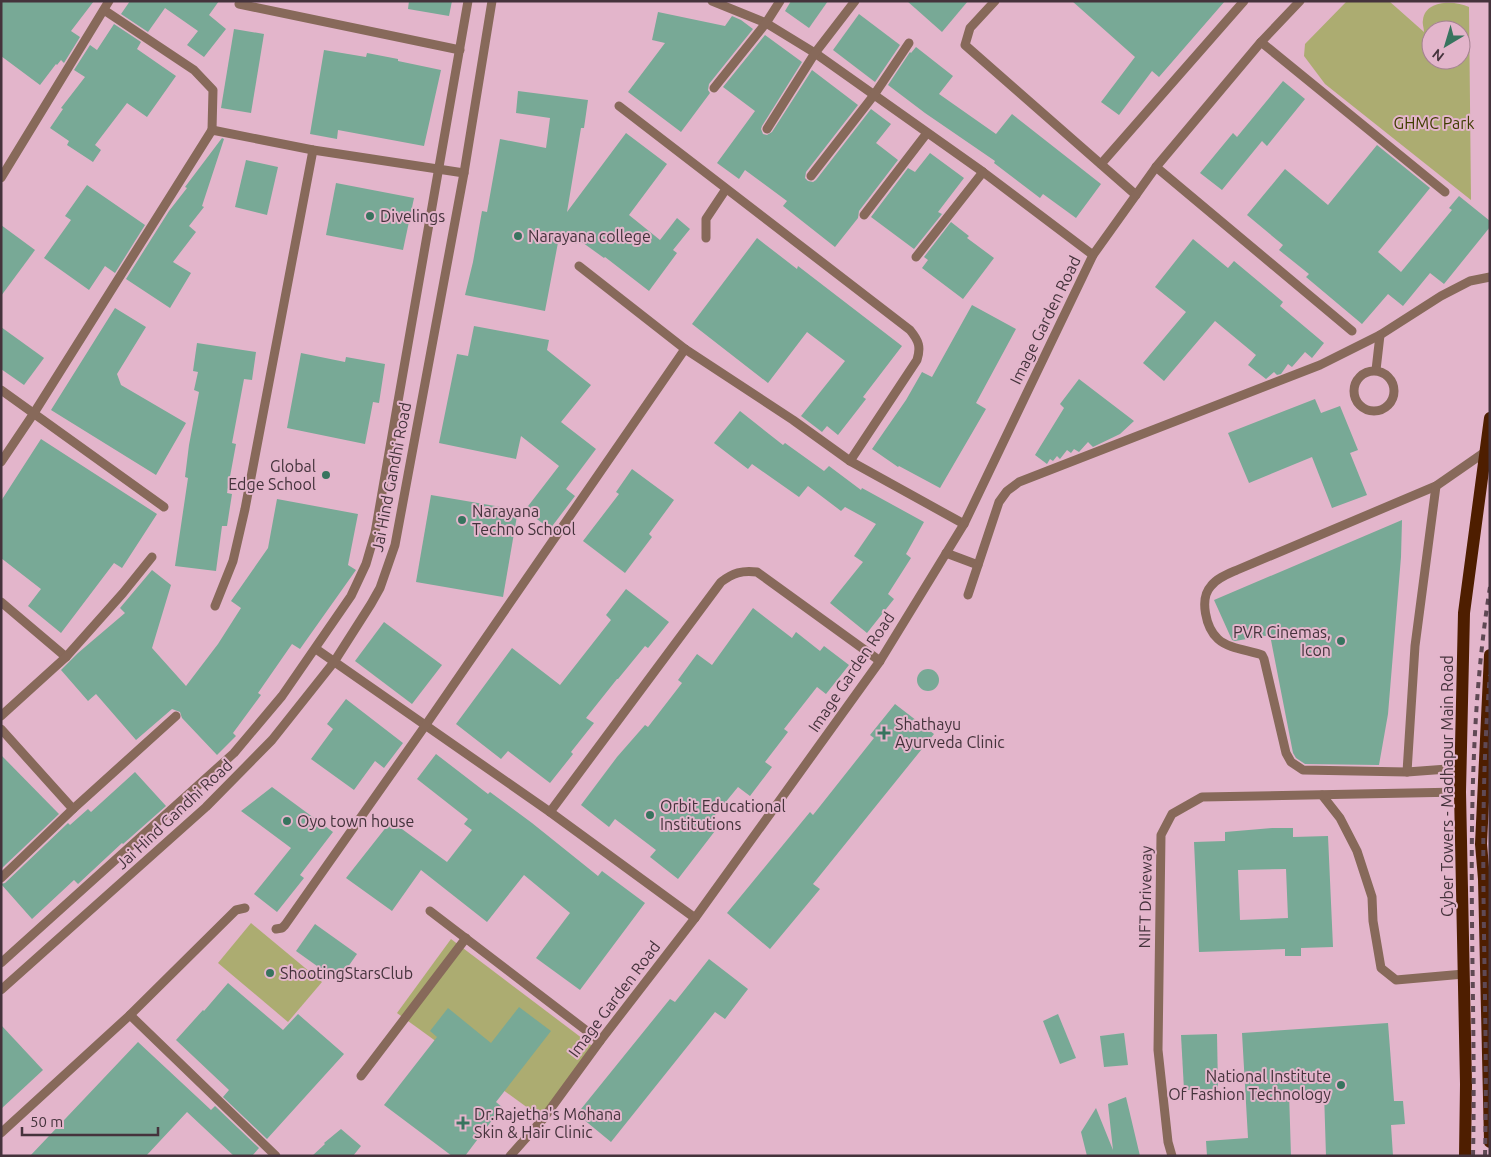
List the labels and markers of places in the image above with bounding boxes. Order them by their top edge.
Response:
place label: Divelings [380,207,445,225]
marker: Divelings [364,210,376,222]
place label: Narayana college [528,227,651,245]
marker: Narayana college [512,230,524,242]
place label: Global Edge School [228,457,316,493]
marker: Global Edge School [320,469,332,481]
place label: Narayana Techno School [472,502,576,538]
marker: Narayana Techno School [456,514,468,526]
place label: PVR Cinemas, Icon [1233,623,1331,659]
marker: PVR Cinemas, Icon [1335,635,1347,647]
place label: Shathayu Ayurveda Clinic [895,715,1005,751]
marker: Shathayu Ayurveda Clinic [877,726,891,740]
place label: Orbit Educational Institutions [660,797,786,833]
marker: Orbit Educational Institutions [644,809,656,821]
place label: Oyo town house [297,812,414,830]
marker: Oyo town house [281,815,293,827]
place label: ShootingStarsClub [280,964,413,982]
marker: ShootingStarsClub [264,967,276,979]
place label: National Institute Of Fashion Technology [1168,1067,1331,1103]
marker: National Institute Of Fashion Technology [1335,1079,1347,1091]
place label: Dr.Rajetha's Mohana Skin & Hair Clinic [474,1105,621,1141]
marker: Dr.Rajetha's Mohana Skin & Hair Clinic [456,1116,470,1130]

